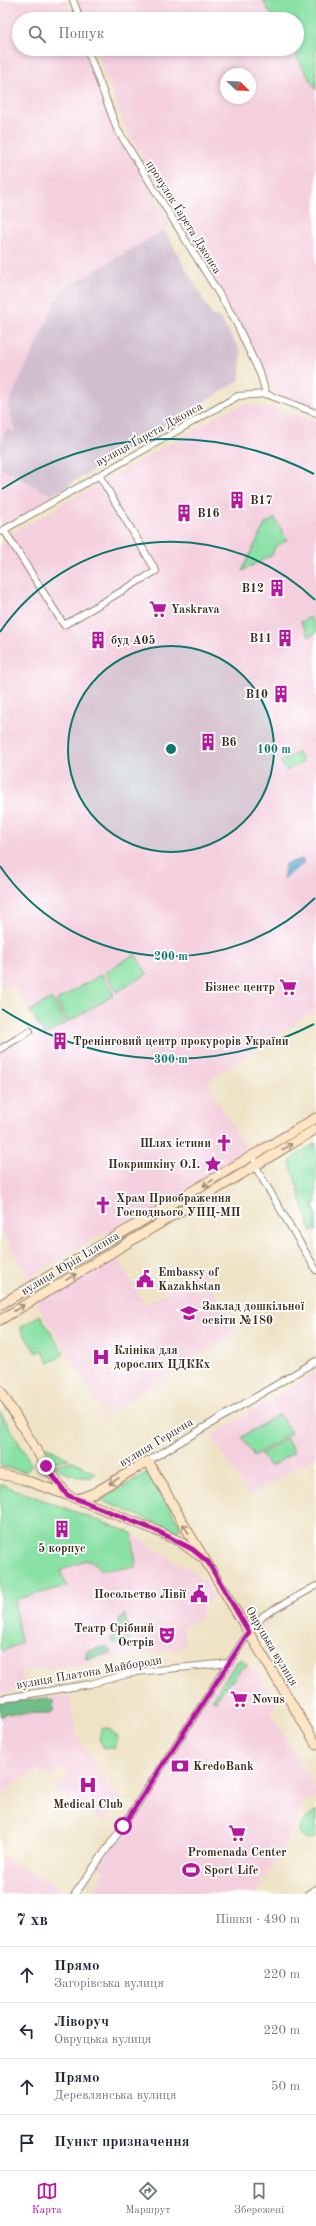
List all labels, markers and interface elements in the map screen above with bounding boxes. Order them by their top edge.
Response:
search box [12,12,304,56]
icon: search [26,23,48,45]
text: Пошук [58,27,104,42]
north arrow [220,68,256,104]
street label: провулок Ґарета Джонса [143,157,226,276]
street label: вулиця Ґарета Джонса [93,398,205,469]
building icon: B17 [227,490,247,510]
place label: B17 [250,495,272,507]
building icon: B16 [174,503,194,523]
place label: B16 [197,508,219,520]
building icon: B12 [267,578,287,598]
place label: B12 [242,583,264,595]
supermarket icon: Yaskrava [148,599,168,619]
place label: Yaskrava [171,604,220,616]
building icon: B11 [275,628,295,648]
building icon: буд А05 [88,630,108,650]
place label: B11 [250,633,272,645]
place label: буд А05 [111,634,155,647]
building icon: B10 [271,684,291,704]
place label: B10 [246,689,268,701]
building icon: B6 [198,732,218,752]
place label: B6 [221,737,237,749]
centre of rings [164,742,178,756]
text: 100 m [257,744,291,756]
text: 200 m [154,951,188,963]
supermarket icon: Бізнес центр [278,977,298,997]
place label: Бізнес центр [204,982,275,994]
building icon: Тренінговий центр прокурорів України [50,1031,70,1051]
place label: Тренінговий центр прокурорів України [73,1036,289,1048]
text: 300 m [154,1054,188,1066]
church icon: Шлях істини [214,1133,234,1153]
place label: Шлях істини [140,1138,211,1150]
one-way arrow [281,1142,293,1150]
place icon: Покришкіну О.І. [203,1154,223,1174]
place label: Покришкіну О.І. [108,1159,200,1171]
one-way arrow [202,1179,214,1187]
place label: Храм Приображення Господнього УПЦ-МП [116,1193,241,1219]
church icon: Храм Приображення Господнього УПЦ-МП [93,1195,113,1215]
street label: вулиця Юрія Іллєнка [19,1229,122,1298]
place label: Embassy of Kazakhstan [158,1267,221,1293]
public building icon: Embassy of Kazakhstan [135,1269,155,1289]
one-way arrow [65,1272,77,1280]
place label: Заклад дошкільної освіти №180 [202,1301,305,1327]
school or university icon: Заклад дошкільної освіти №180 [179,1303,199,1323]
one-way arrow [13,1304,25,1312]
place label: Клініка для дорослих ЦДККх [114,1345,210,1371]
hospital icon: Клініка для дорослих ЦДККх [91,1347,111,1367]
street label: вулиця Герцена [118,1416,195,1469]
route end [37,1457,55,1475]
one-way arrow [109,1477,120,1485]
building icon: 5 корпус [52,1519,72,1539]
one-way arrow [182,1523,190,1535]
place label: 5 корпус [38,1542,86,1555]
public building icon: Посольство Лівії [189,1584,209,1604]
place label: Посольство Лівії [94,1589,186,1601]
street label: Овруцька вулиця [243,1605,299,1688]
place label: Театр Срібний Острів [74,1623,154,1649]
theatre icon: Театр Срібний Острів [157,1625,177,1645]
street label: вулиця Платона Майбороди [15,1654,163,1692]
supermarket icon: Novus [229,1689,249,1709]
place label: Novus [252,1694,285,1706]
bank icon: KredoBank [170,1756,190,1776]
place label: KredoBank [193,1761,254,1773]
hospital icon: Medical Club [78,1775,98,1795]
place label: Medical Club [53,1799,123,1811]
route start [114,1817,132,1835]
supermarket icon: Promenada Center [227,1823,247,1843]
place label: Promenada Center [187,1847,287,1859]
sports icon: Sport Life [181,1860,201,1880]
place label: Sport Life [204,1865,259,1877]
text: 7 хв [16,1912,48,1929]
text: Пішки · 490 m [215,1913,300,1926]
text: Прямо [54,1959,100,1974]
icon: ahead [16,1964,38,1986]
text: 220 m [263,1968,300,1981]
text: Загорівська вулиця [54,1977,164,1990]
text: Ліворуч [54,2015,109,2030]
icon: left [16,2020,38,2042]
text: 220 m [263,2024,300,2037]
text: Овруцька вулиця [54,2033,152,2046]
text: Прямо [54,2071,100,2086]
icon: ahead [16,2076,38,2098]
text: 50 m [271,2080,300,2093]
text: Деревлянська вулиця [54,2089,176,2102]
icon: arrive [16,2132,38,2154]
text: Пункт призначення [54,2135,190,2150]
tab: Карта [32,2180,62,2218]
tab: Маршрут [125,2180,170,2218]
tab: Збережені [234,2180,284,2218]

